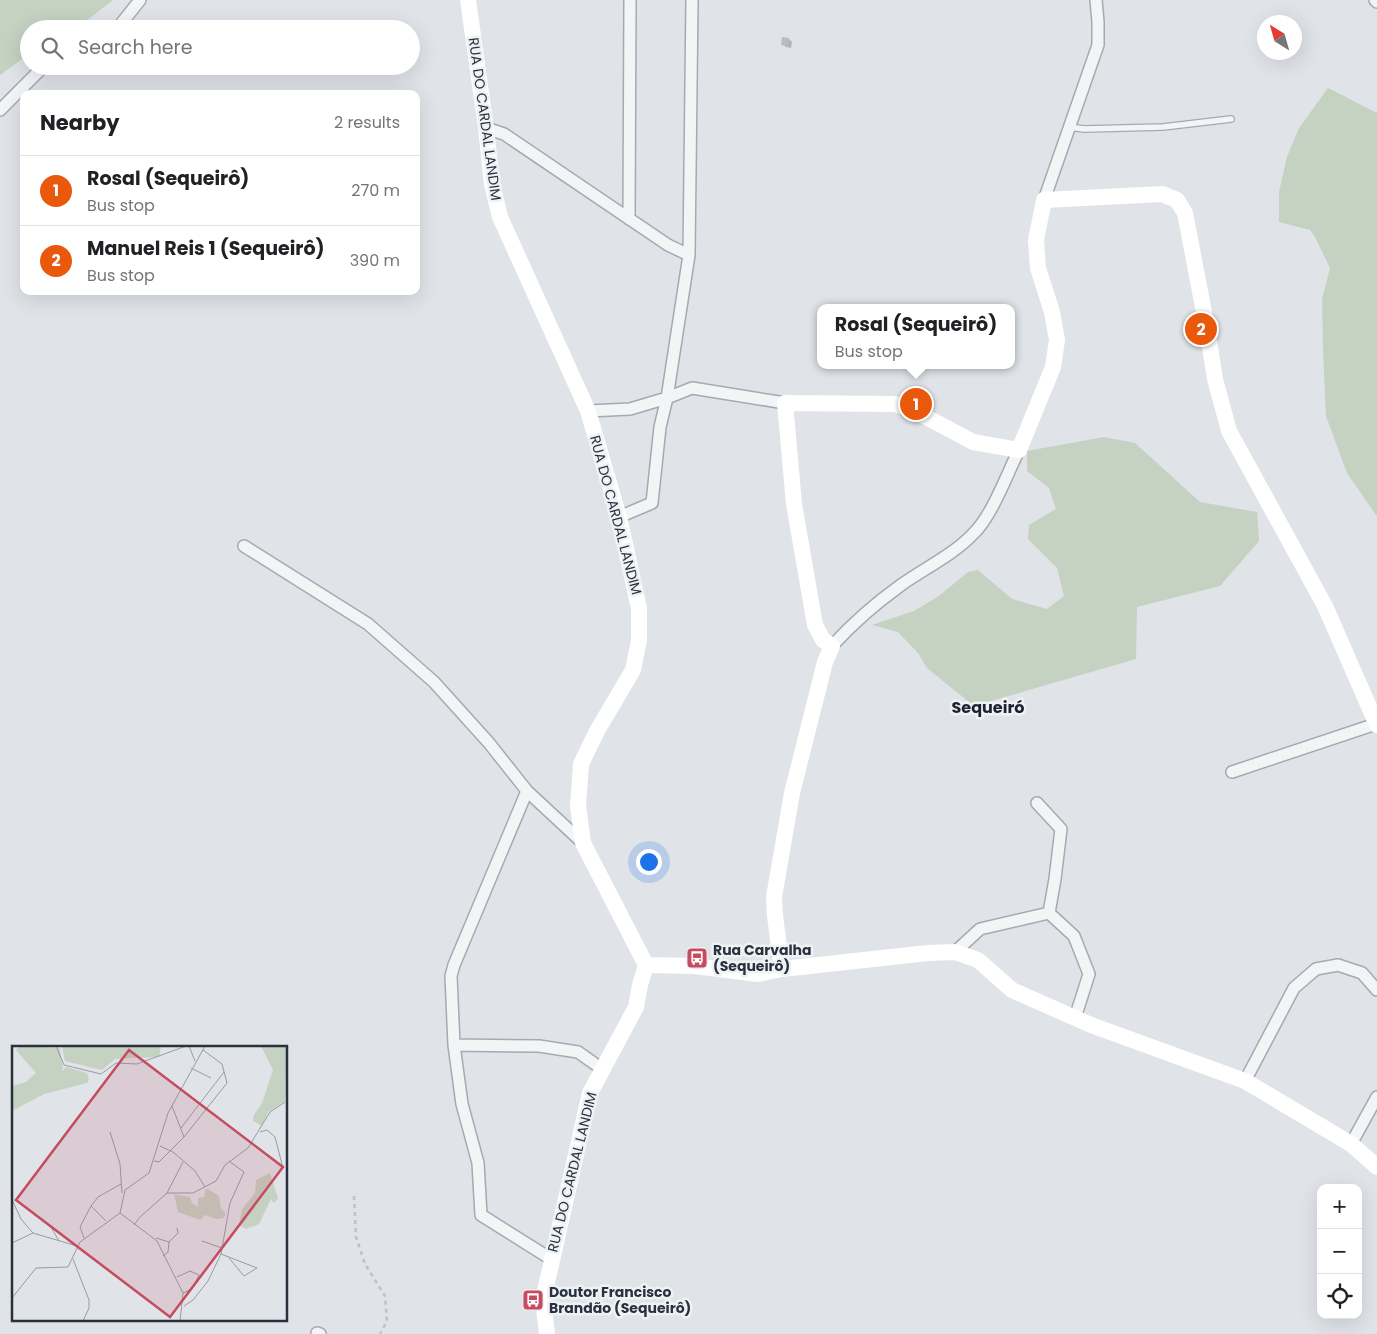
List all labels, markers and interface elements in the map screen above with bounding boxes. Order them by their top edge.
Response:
north arrow [1257,15,1302,60]
search box [20,20,420,75]
icon: search [38,34,66,62]
text: Search here [78,34,192,61]
street label: RUA DO CARDAL LANDIM [464,36,506,202]
text: Nearby [40,108,120,137]
text: 2 results [334,111,400,134]
text: Rosal (Sequeirô) [87,165,249,192]
text: 1 [53,179,59,202]
text: 270 m [351,179,400,202]
text: Bus stop [87,194,155,217]
text: Manuel Reis 1 (Sequeirô) [87,235,325,262]
text: 2 [51,249,61,272]
text: 390 m [350,249,400,272]
text: Bus stop [87,264,155,287]
popup [817,304,1015,369]
pin: 2 [1185,310,1217,348]
text: Rosal (Sequeirô) [835,311,997,338]
text: Bus stop [835,340,903,363]
pin: 1 [900,385,932,423]
street label: RUA DO CARDAL LANDIM [585,433,647,597]
district label: Sequeiró [952,696,1024,719]
your location [636,849,662,875]
place label: Rua Carvalha (Sequeirô) [713,940,812,976]
bus stop icon: Rua Carvalha (Sequeirô) [685,946,709,970]
inset map [12,1046,288,1322]
street label: RUA DO CARDAL LANDIM [542,1090,602,1254]
map controls [1317,1184,1362,1319]
button: + [1317,1184,1362,1229]
button: − [1317,1229,1362,1274]
button: locate [1317,1274,1362,1319]
place label: Doutor Francisco Brandão (Sequeirô) [549,1282,691,1318]
bus stop icon: Doutor Francisco Brandão (Sequeirô) [521,1288,545,1312]

